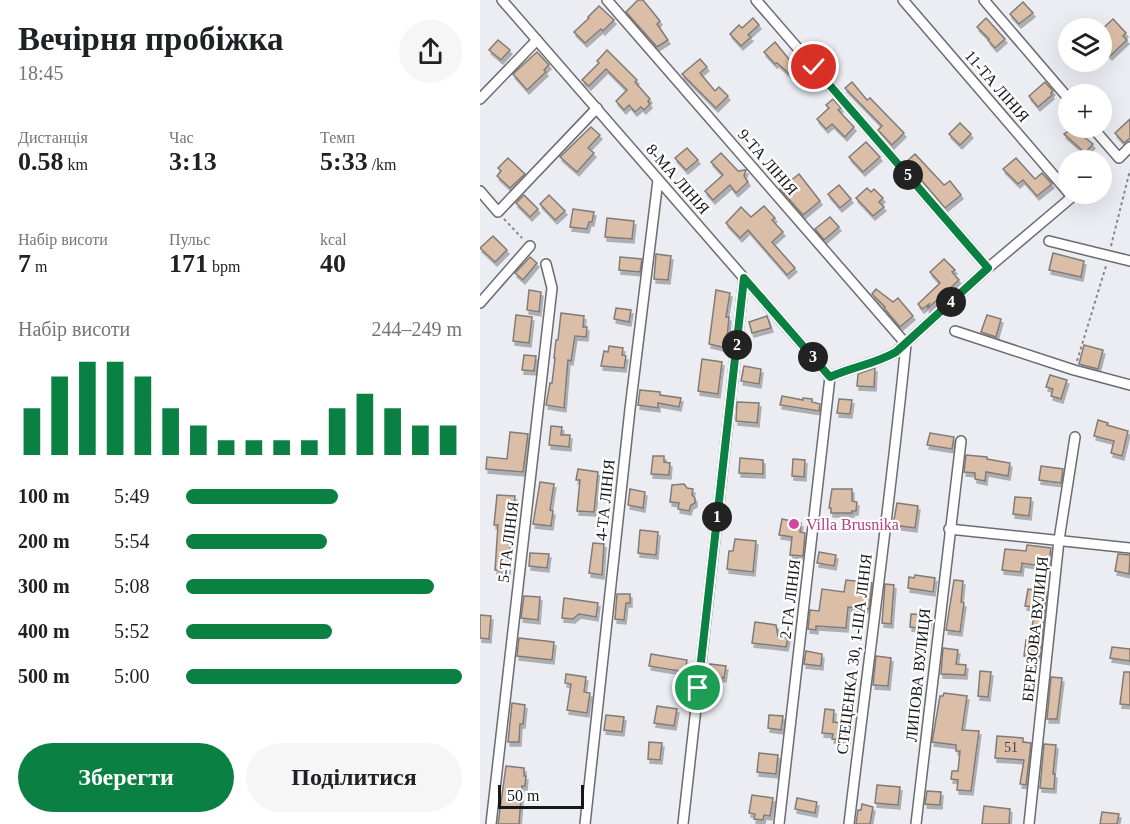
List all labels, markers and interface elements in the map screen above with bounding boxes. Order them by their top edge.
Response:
map controls [1058,18,1112,204]
button: layers [1058,18,1112,72]
button: share [399,20,462,83]
text: Вечірня пробіжка [18,21,284,57]
pin [788,41,839,92]
street label: 11-ТА ЛІНІЯ [961,47,1033,125]
icon: check [797,50,830,83]
text: 18:45 [18,62,64,84]
button: + [1058,84,1112,138]
street label: 9-ТА ЛІНІЯ [735,126,801,199]
text: Дистанція [18,129,88,146]
text: Час [169,129,194,146]
text: Темп [320,129,355,146]
street label: 8-МА ЛІНІЯ [643,141,713,218]
text: 0.58 [18,147,64,176]
text: 3:13 [169,147,217,176]
text: 5:33 [320,147,368,176]
button: − [1058,150,1112,204]
text: km [64,156,88,173]
text: /km [368,156,397,173]
pin: 5 [893,160,923,190]
text: 5 [904,166,912,183]
text: Набір висоти [18,231,108,248]
text: Пульс [169,231,210,248]
text: kcal [320,231,347,248]
text: 7 [18,249,31,278]
text: 171 [169,249,208,278]
text: 40 [320,249,346,278]
text: m [31,258,47,275]
text: bpm [208,258,240,275]
pin: 4 [936,287,966,317]
text: 4 [947,293,955,310]
text: Набір висоти [18,318,130,340]
text: 244–249 m [371,318,462,340]
pin: 2 [722,330,752,360]
text: 2 [733,336,741,353]
pin: 3 [798,342,828,372]
text: 3 [809,348,817,365]
street label: 4-ТА ЛІНІЯ [592,458,618,541]
text: 100 m [18,485,70,507]
text: 5:49 [114,485,150,507]
street label: 5-ТА ЛІНІЯ [495,500,521,584]
pin: 1 [702,502,732,532]
text: 1 [713,508,721,525]
place label: Villa Brusnika [806,516,899,533]
marker: Villa Brusnika [787,517,801,531]
text: 200 m [18,530,70,552]
text: 5:54 [114,530,150,552]
street label: СТЕЦЕНКА 30, 1-ША ЛІНІЯ [833,552,876,755]
street label: БЕРЕЗОВА ВУЛИЦЯ [1019,555,1052,703]
street label: 2-ГА ЛІНІЯ [777,558,803,640]
text: 300 m [18,575,70,597]
text: 5:08 [114,575,150,597]
street label: ЛИПОВА ВУЛИЦЯ [903,607,934,743]
text: 400 m [18,620,70,642]
text: 5:52 [114,620,150,642]
pin [672,662,723,713]
text: 500 m [18,665,70,687]
text: 5:00 [114,665,150,687]
icon: arrive [681,671,714,704]
house number: 51 [1004,740,1018,755]
button: Зберегти [18,743,234,812]
button: Поділитися [246,743,462,812]
scale bar [498,782,584,810]
text: 50 m [507,787,539,804]

